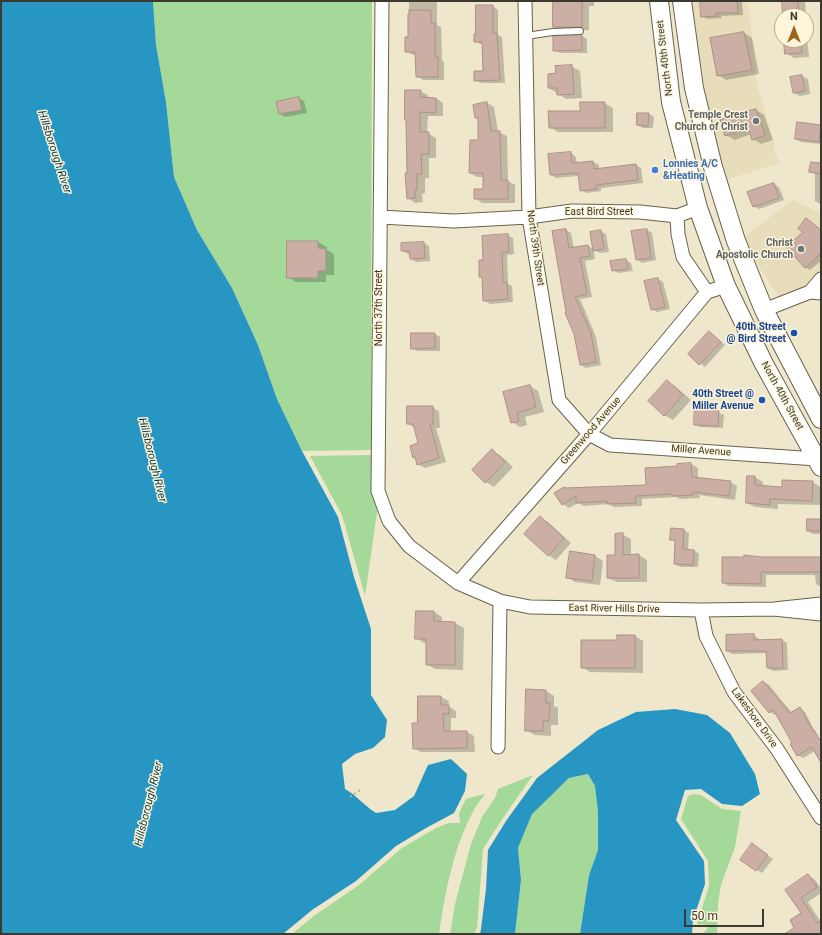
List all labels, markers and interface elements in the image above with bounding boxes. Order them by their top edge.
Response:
north arrow [774,8,814,48]
text: N [790,10,798,23]
street label: North 40th Street [654,19,676,97]
water label: Hillsborough River [34,109,74,195]
place label: Temple Crest Church of Christ [675,109,748,132]
marker: Temple Crest Church of Christ [751,116,761,126]
place label: Lonnies A/C &Heating [663,158,718,182]
marker: Lonnies A/C &Heating [650,165,660,175]
street label: East Bird Street [565,206,633,218]
street label: North 39th Street [524,209,546,287]
place label: Christ Apostolic Church [716,237,793,260]
marker: Christ Apostolic Church [796,244,806,254]
street label: North 37th Street [373,270,385,346]
place label: 40th Street @ Bird Street [727,321,786,344]
marker: 40th Street @ Bird Street [789,328,799,338]
street label: North 40th Street [758,360,806,432]
place label: 40th Street @ Miller Avenue [692,388,754,412]
street label: Greenwood Avenue [558,395,624,467]
marker: 40th Street @ Miller Avenue [757,395,767,405]
water label: Hillsborough River [135,416,169,504]
street label: Miller Avenue [671,443,731,459]
street label: East River Hills Drive [568,602,660,616]
street label: Lakeshore Drive [728,686,780,750]
water label: Hillsborough River [132,760,166,848]
scale bar [686,901,766,927]
text: 50 m [691,909,718,923]

